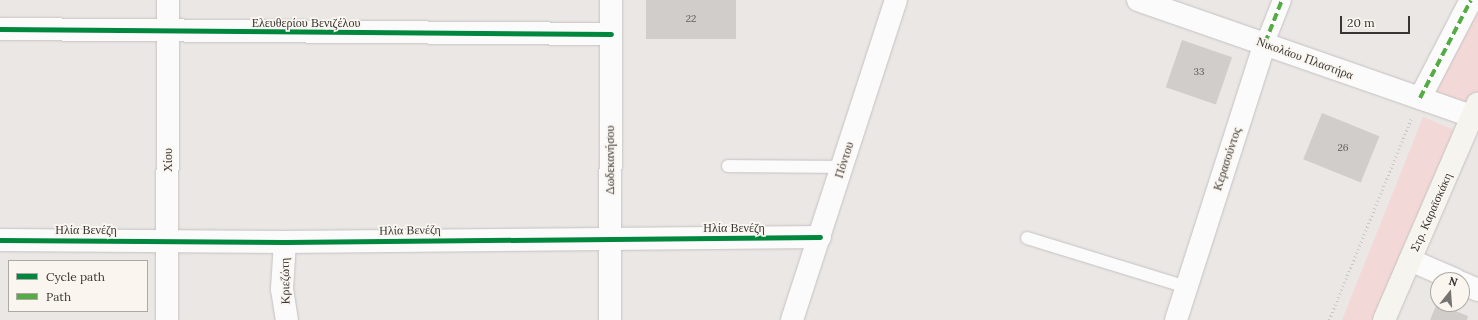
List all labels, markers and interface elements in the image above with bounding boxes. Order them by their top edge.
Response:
scale bar [1342,8,1412,34]
house number: 22 [686,13,696,25]
text: 20 m [1347,15,1375,30]
street label: Ελευθερίου Βενιζέλου [252,16,360,30]
street label: Νικολάου Πλαστήρα [1255,34,1355,82]
house number: 33 [1193,66,1205,78]
street label: Δωδεκανήσου [603,125,617,195]
street label: Κερασούντος [1210,126,1244,192]
street label: Πόντου [831,140,857,180]
house number: 26 [1337,142,1349,154]
street label: Χίου [161,148,175,172]
street label: Στρ. Καραϊσκάκη [1407,170,1455,254]
street label: Ηλία Βενέζη [703,221,765,235]
street label: Ηλία Βενέζη [379,222,441,238]
street label: Ηλία Βενέζη [55,223,117,237]
street label: Κριεζώτη [277,258,293,304]
legend [8,260,148,312]
text: Cycle path [46,269,105,284]
north arrow [1430,272,1470,312]
text: N [1447,274,1459,289]
text: Path [46,289,71,304]

